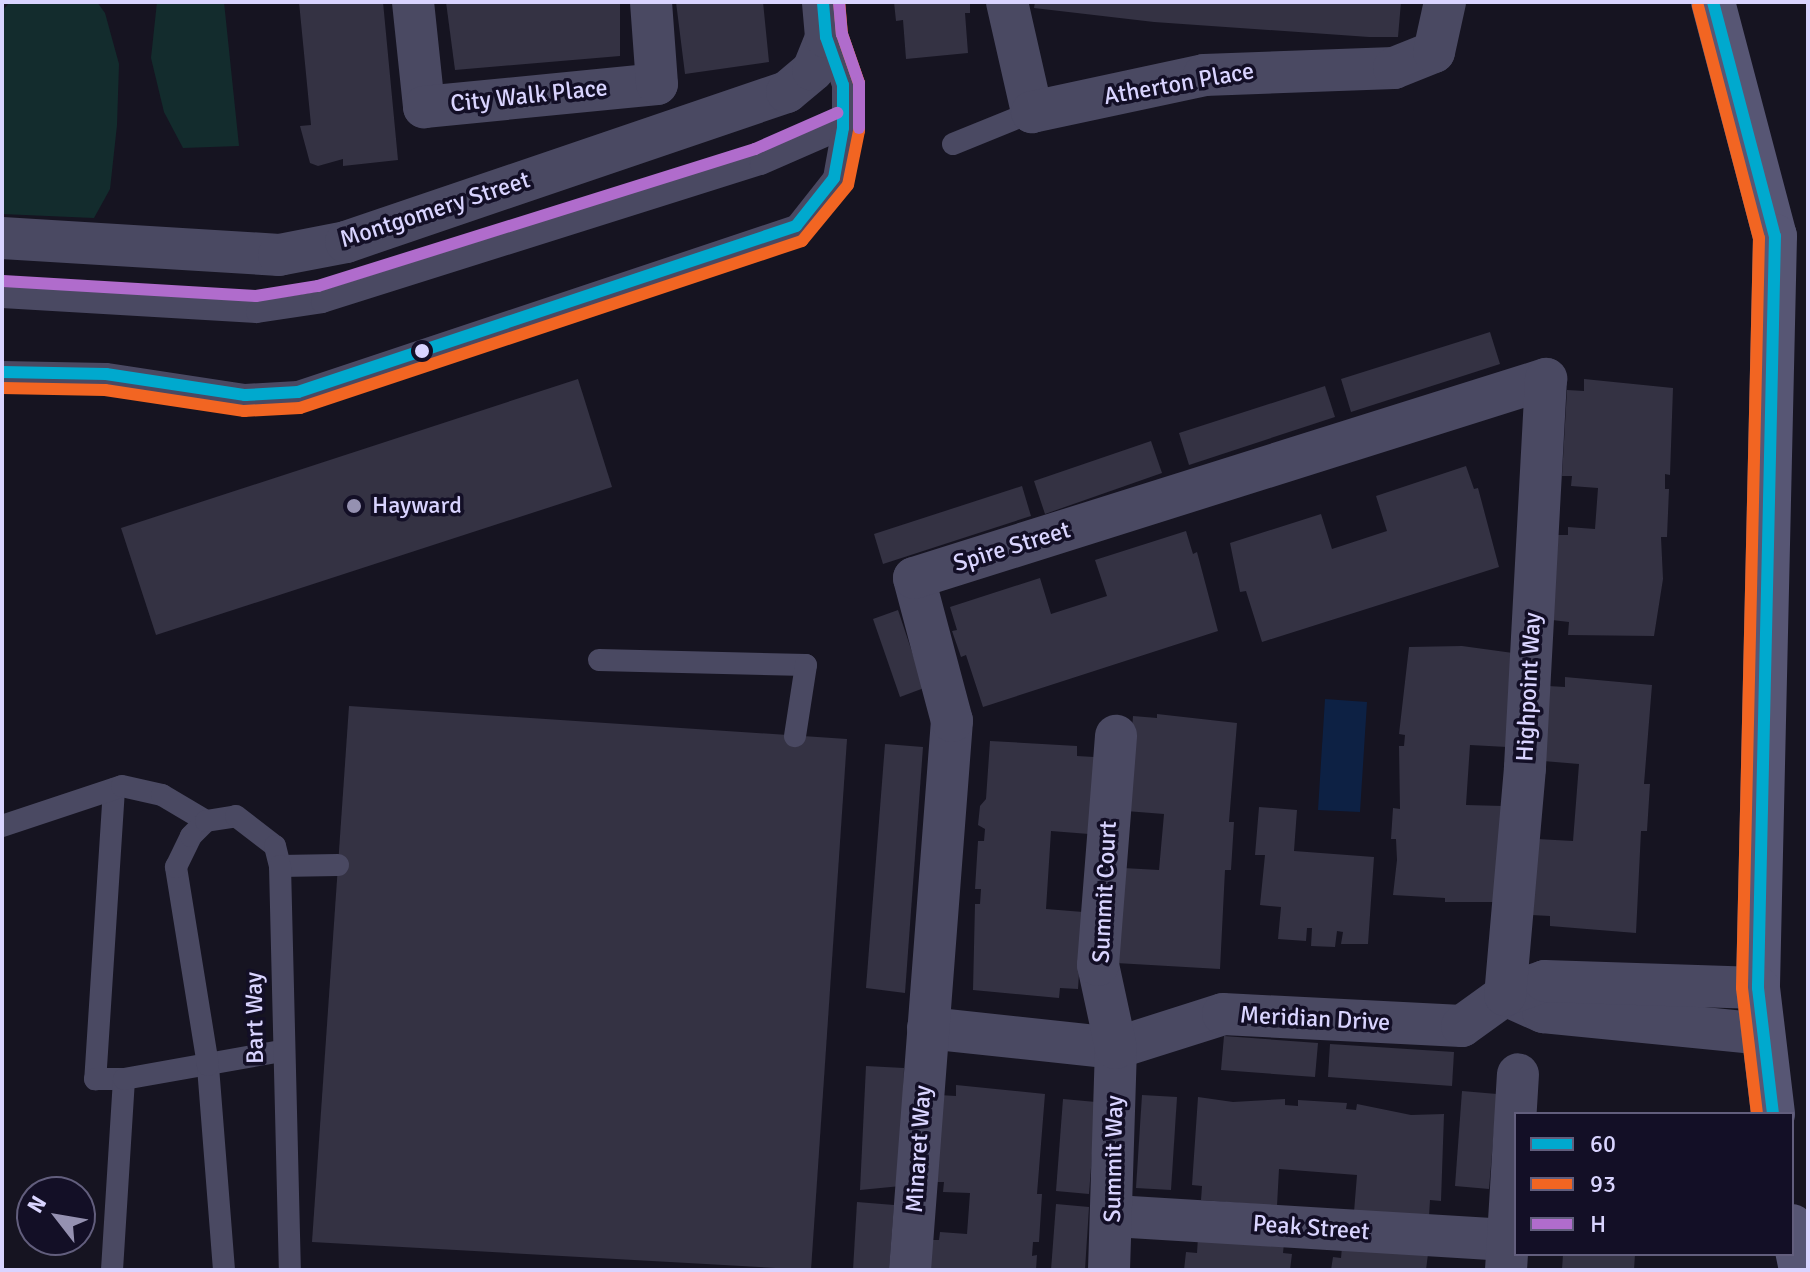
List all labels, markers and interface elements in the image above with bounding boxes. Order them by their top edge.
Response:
street label: Atherton Place [1102,57,1256,111]
street label: City Walk Place [449,73,609,119]
street label: Montgomery Street [336,166,534,254]
unlabelled marker [414,343,430,359]
place label: Hayward [372,492,462,520]
marker: Hayward [343,495,365,517]
street label: Spire Street [950,516,1074,578]
street label: Highpoint Way [1511,612,1547,762]
street label: Summit Court [1087,820,1123,964]
street label: Bart Way [240,972,270,1064]
street label: Meridian Drive [1239,1001,1391,1037]
street label: Minaret Way [900,1084,938,1214]
street label: Summit Way [1098,1095,1130,1223]
legend [1514,1112,1794,1256]
text: 60 [1590,1129,1616,1159]
text: 93 [1590,1169,1616,1199]
north arrow [16,1176,96,1256]
text: N [21,1191,52,1218]
text: H [1590,1209,1606,1239]
street label: Peak Street [1252,1210,1370,1246]

